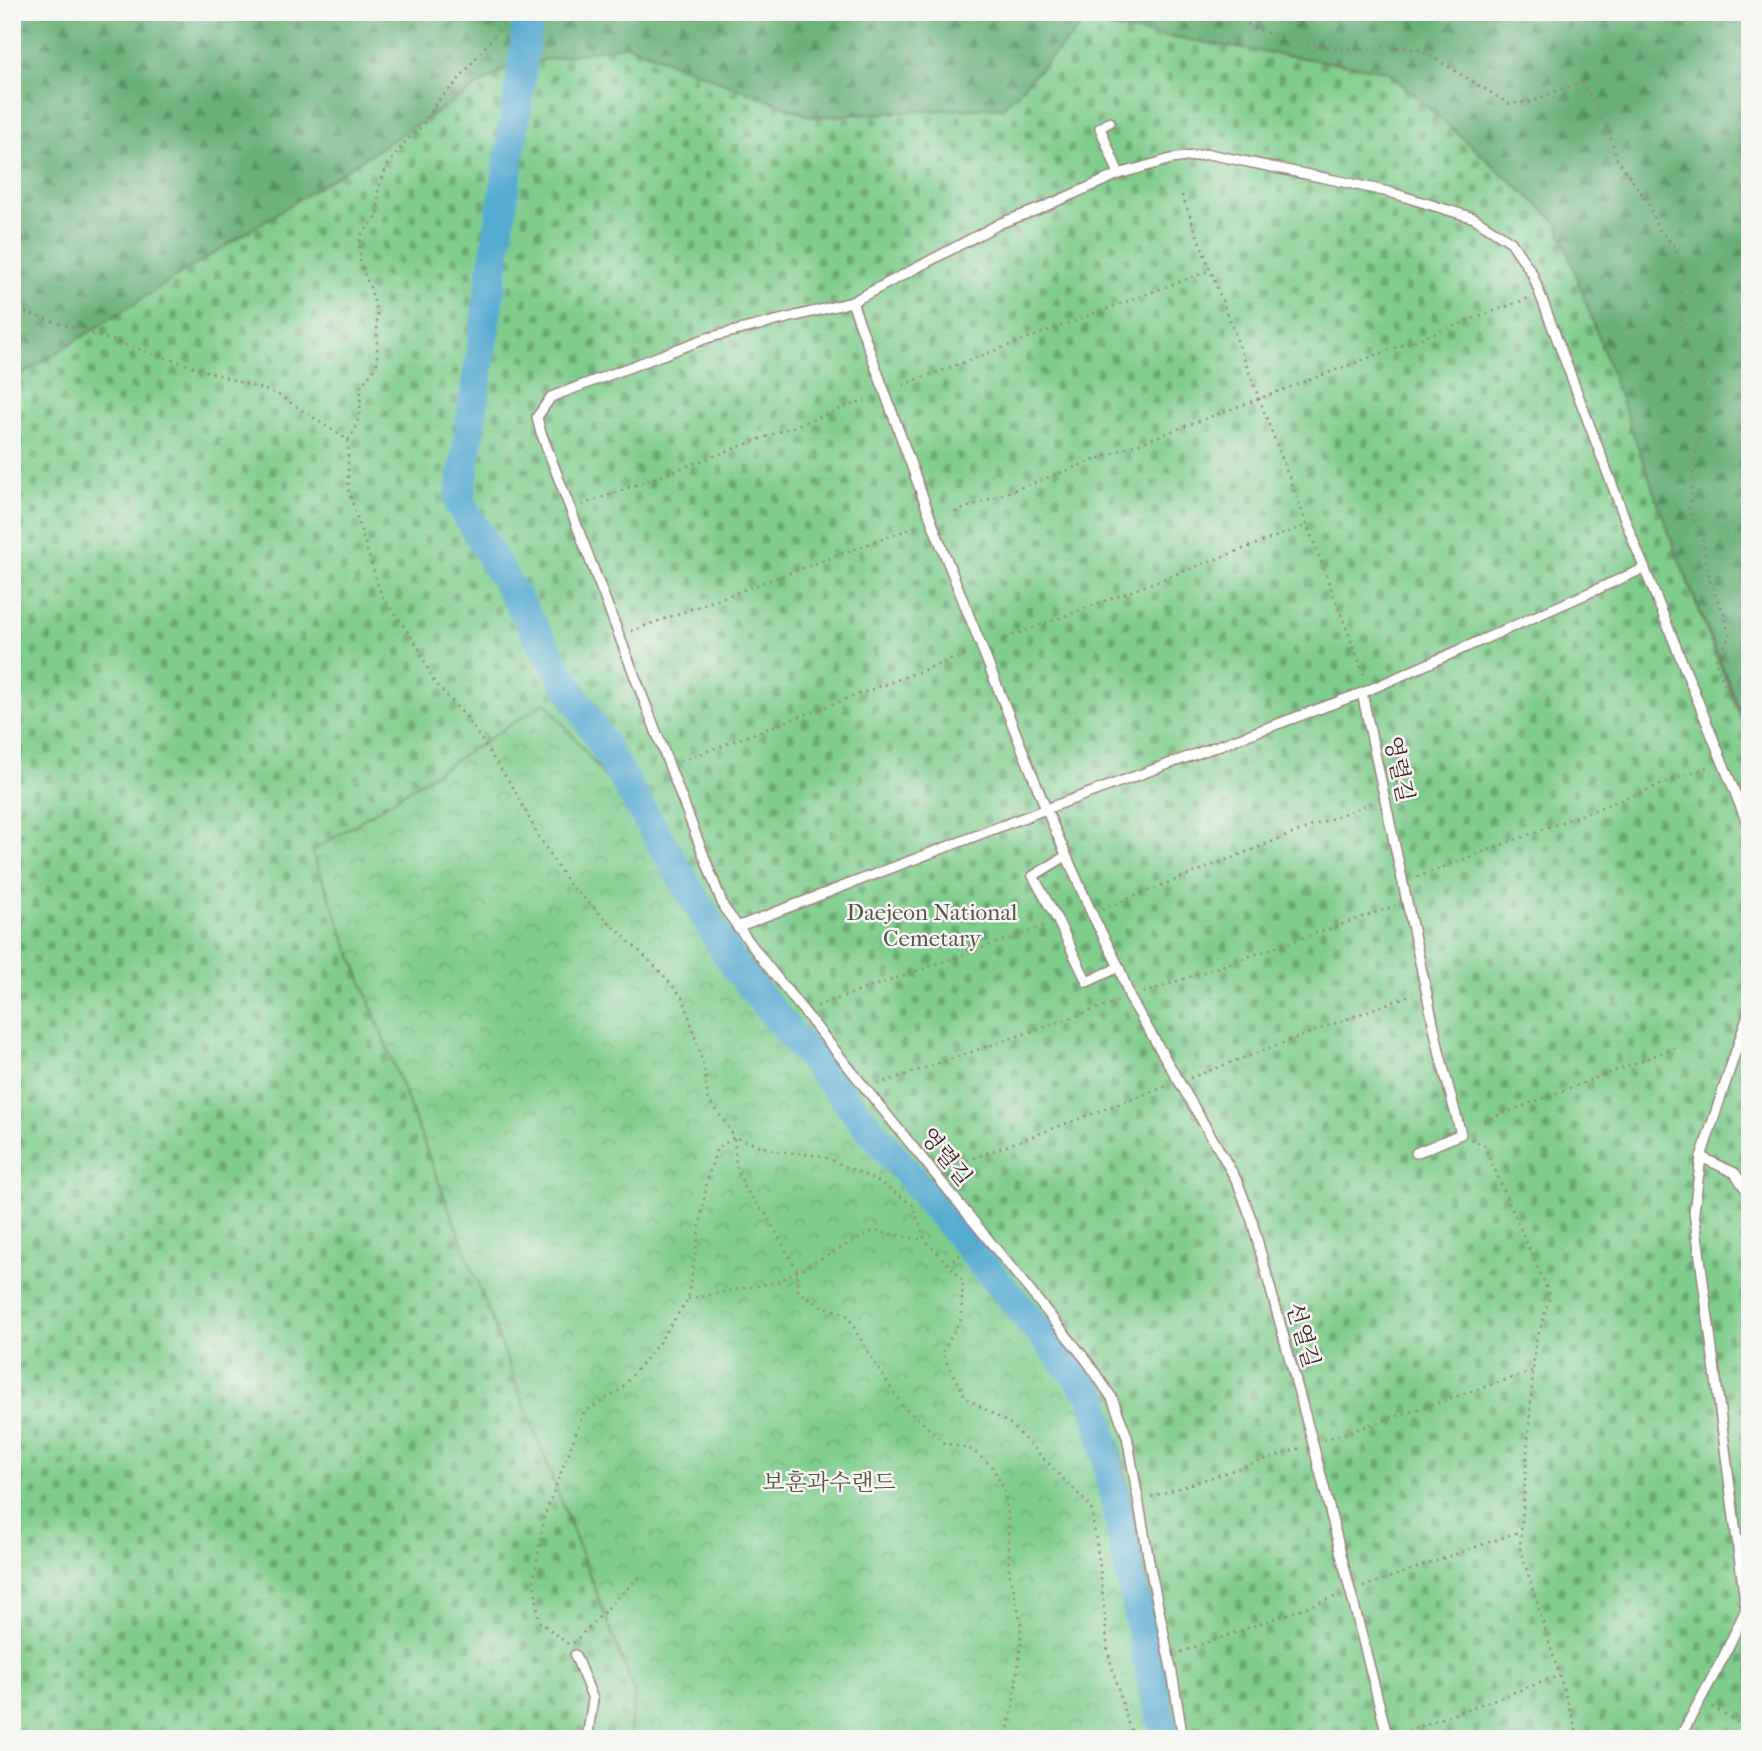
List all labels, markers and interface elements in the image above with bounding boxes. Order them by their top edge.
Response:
street label: 영렬길 [1379,734,1419,804]
park label: Daejeon National Cemetary [847,899,1018,952]
street label: 영렬길 [915,1123,977,1191]
street label: 선열길 [1281,1299,1325,1371]
park label: 보훈과수랜드 [762,1469,896,1496]

